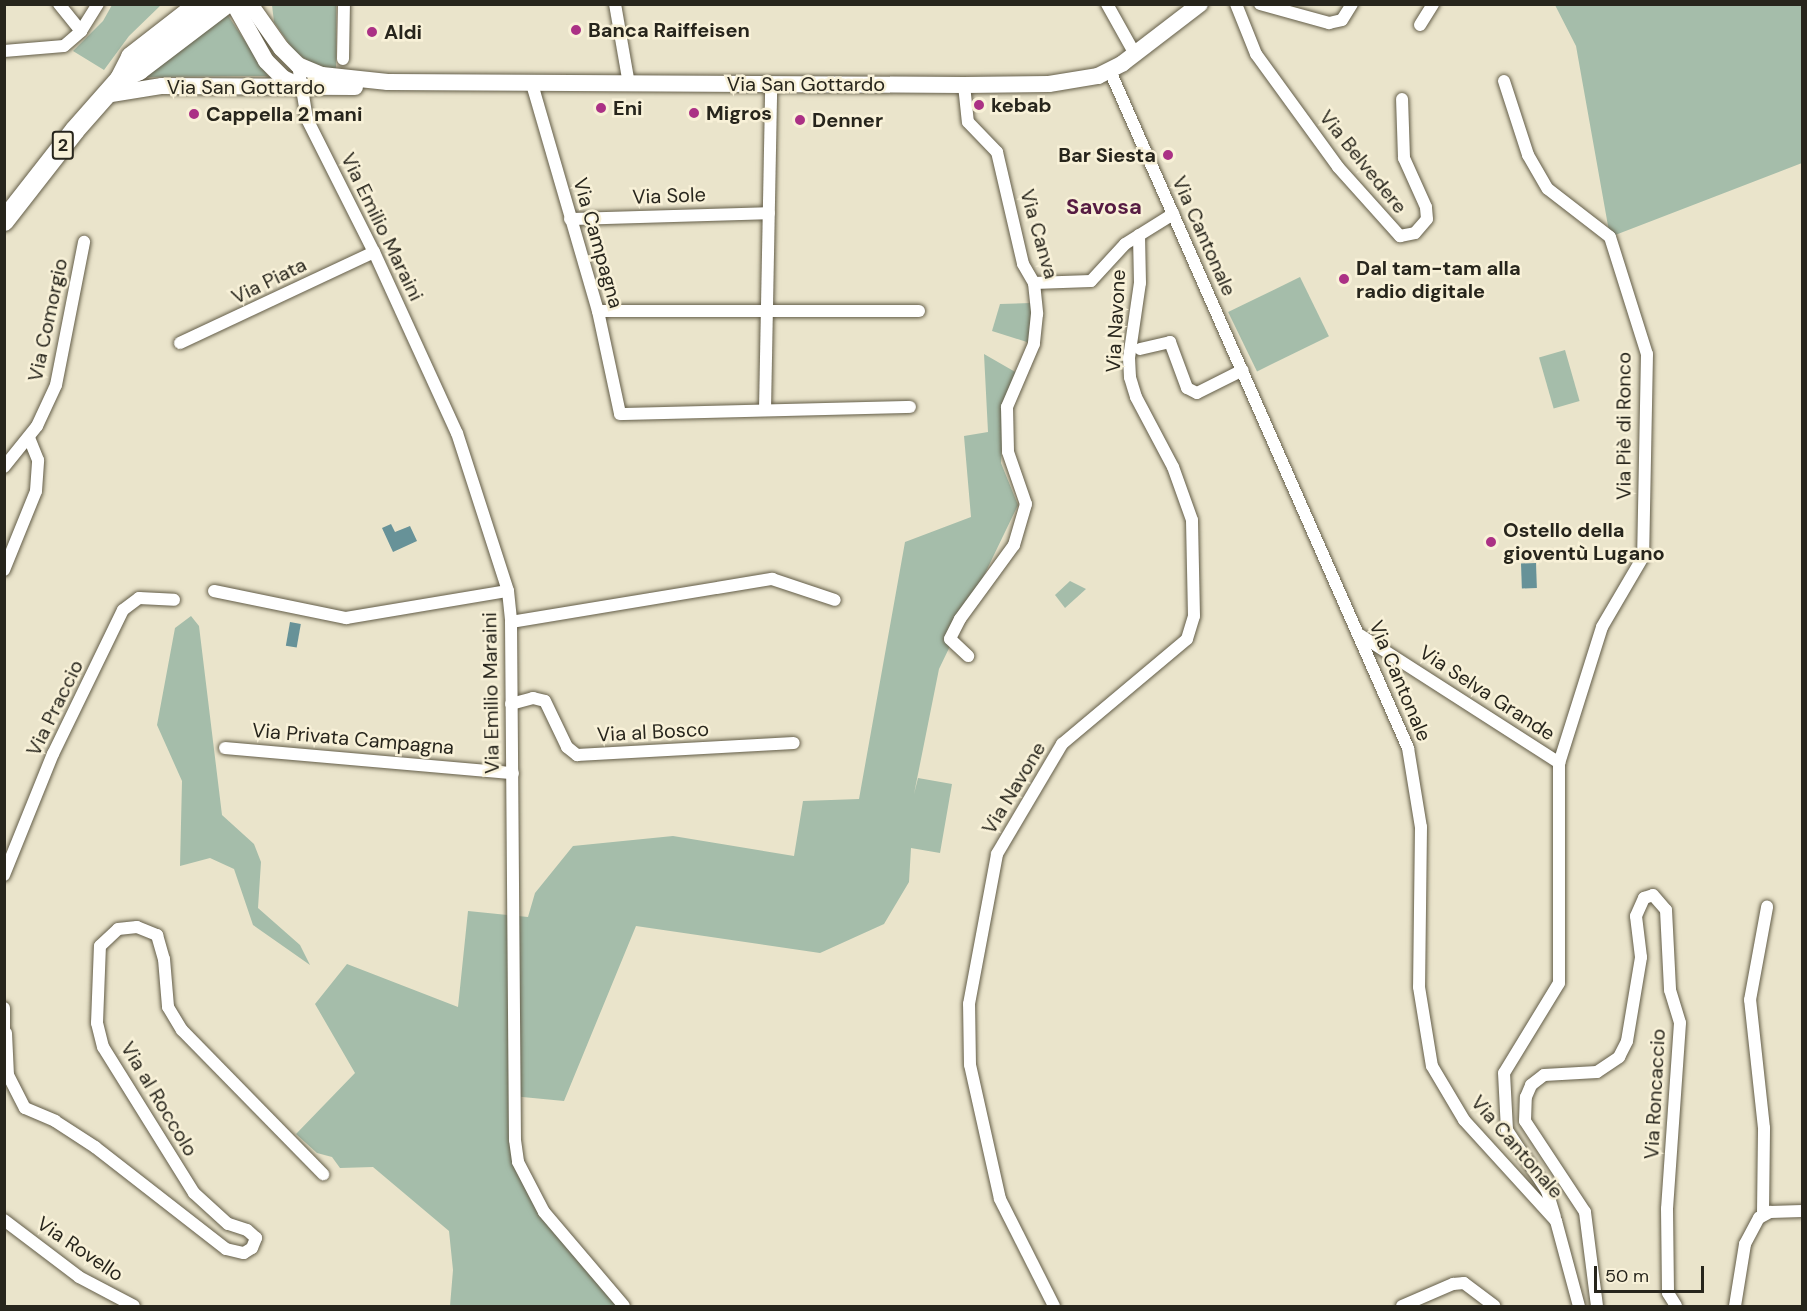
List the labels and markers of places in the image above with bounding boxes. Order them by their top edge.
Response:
place label: Banca Raiffeisen [588,18,750,42]
place label: Aldi [384,20,422,44]
marker: Banca Raiffeisen [569,23,583,37]
marker: Aldi [365,25,379,39]
place label: kebab [991,93,1052,117]
place label: Eni [613,96,642,120]
marker: kebab [972,98,986,112]
marker: Eni [594,101,608,115]
place label: Migros [706,101,772,125]
place label: Cappella 2 mani [206,102,362,126]
marker: Migros [687,106,701,120]
marker: Cappella 2 mani [187,107,201,121]
place label: Denner [812,108,883,132]
marker: Denner [793,113,807,127]
place label: Bar Siesta [1058,143,1156,167]
marker: Bar Siesta [1161,148,1175,162]
place label: Dal tam-tam alla radio digitale [1356,256,1521,303]
marker: Dal tam-tam alla radio digitale [1337,272,1351,286]
place label: Ostello della gioventù Lugano [1503,518,1665,565]
marker: Ostello della gioventù Lugano [1484,535,1498,549]

